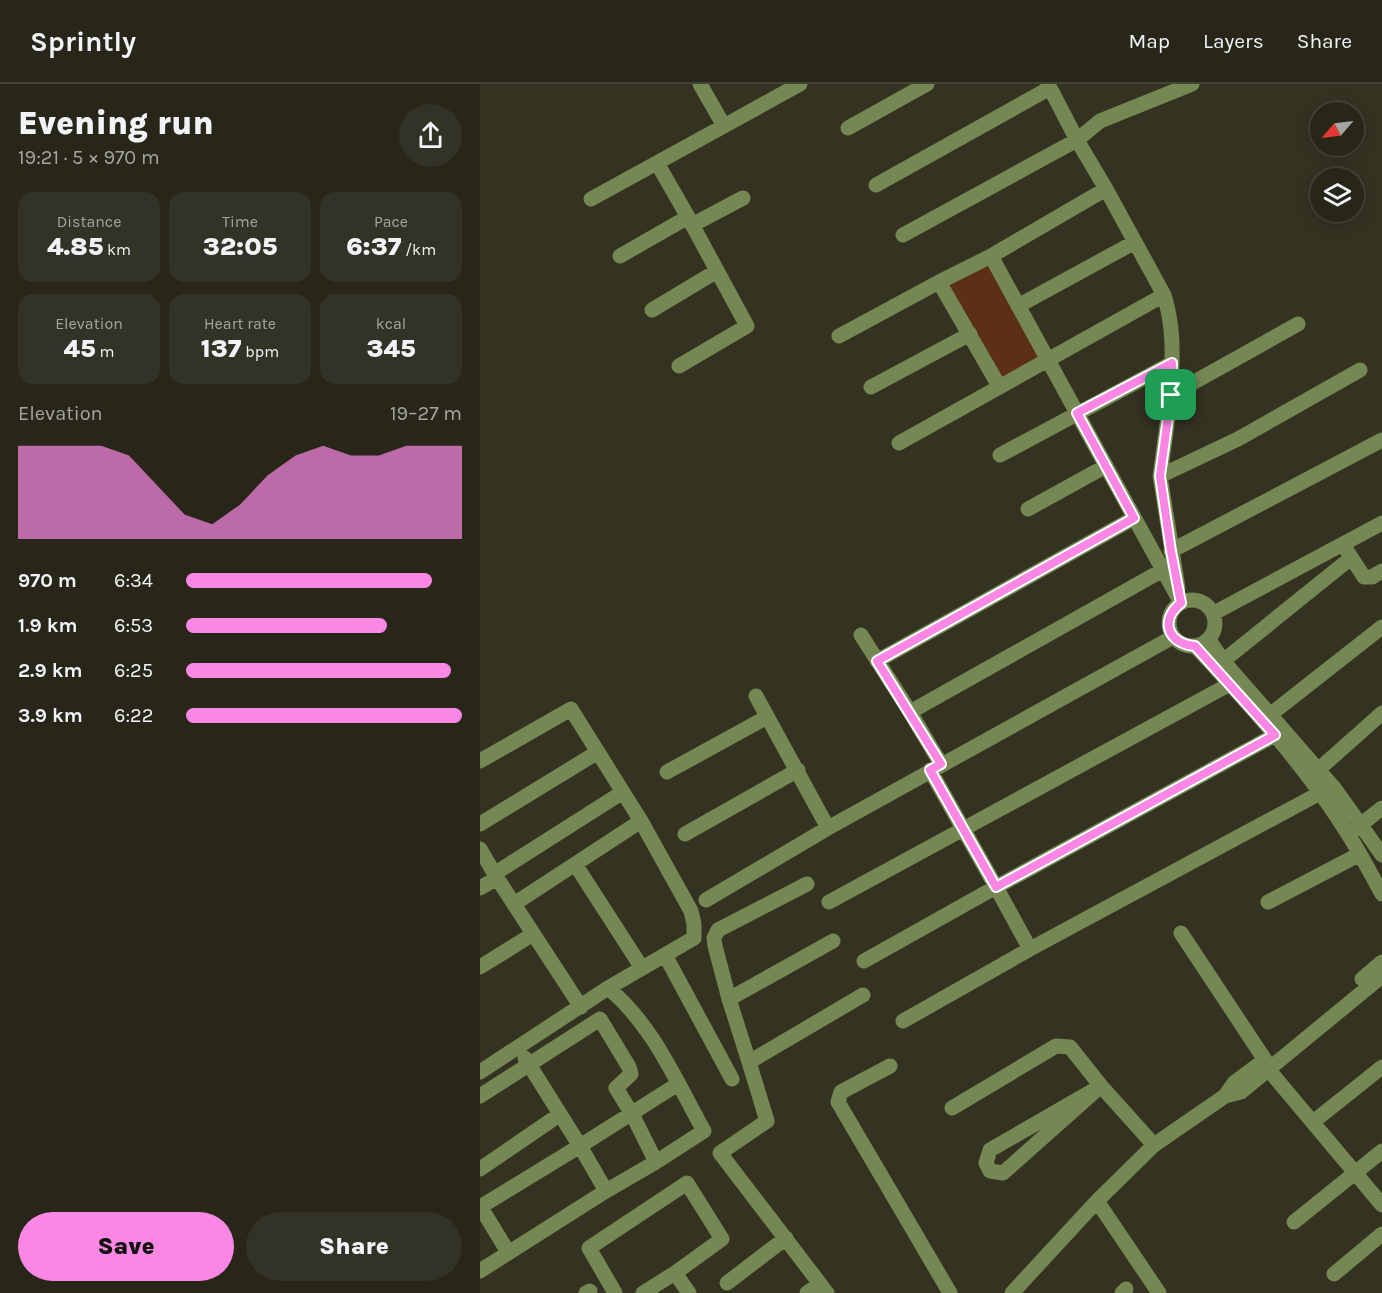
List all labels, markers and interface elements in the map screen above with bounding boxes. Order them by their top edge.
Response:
text: Sprintly [30,25,136,58]
text: Map [1128,29,1170,53]
text: Layers [1203,29,1264,53]
text: Share [1297,29,1352,53]
north arrow [1310,102,1364,156]
map controls [1310,102,1364,222]
text: Evening run [18,104,214,142]
button: share [399,104,462,167]
text: 19:21 · 5 × 970 m [18,146,160,169]
button: layers [1310,168,1364,222]
text: Distance [57,212,121,231]
text: Time [222,212,258,231]
text: Pace [374,212,408,231]
text: 4.85 [47,231,103,262]
text: 32:05 [203,231,277,262]
text: 6:37 [346,231,401,262]
text: km [103,240,131,259]
text: /km [401,240,436,259]
text: Elevation [55,314,123,333]
text: Heart rate [204,314,276,333]
text: kcal [376,314,406,333]
text: 45 [64,333,96,364]
text: 137 [201,333,242,364]
text: 345 [366,333,416,364]
text: m [96,342,114,361]
text: bpm [242,342,279,361]
pin [1145,369,1196,420]
icon: arrive [1154,378,1187,411]
text: Elevation [18,402,103,425]
text: 19–27 m [390,402,462,425]
text: 970 m [18,569,77,592]
text: 6:34 [114,569,153,592]
text: 1.9 km [18,614,78,637]
text: 6:53 [114,614,153,637]
text: 2.9 km [18,659,82,682]
text: 6:25 [114,659,153,682]
text: 3.9 km [18,704,83,727]
text: 6:22 [114,704,153,727]
button: Save [18,1212,234,1281]
button: Share [246,1212,462,1281]

